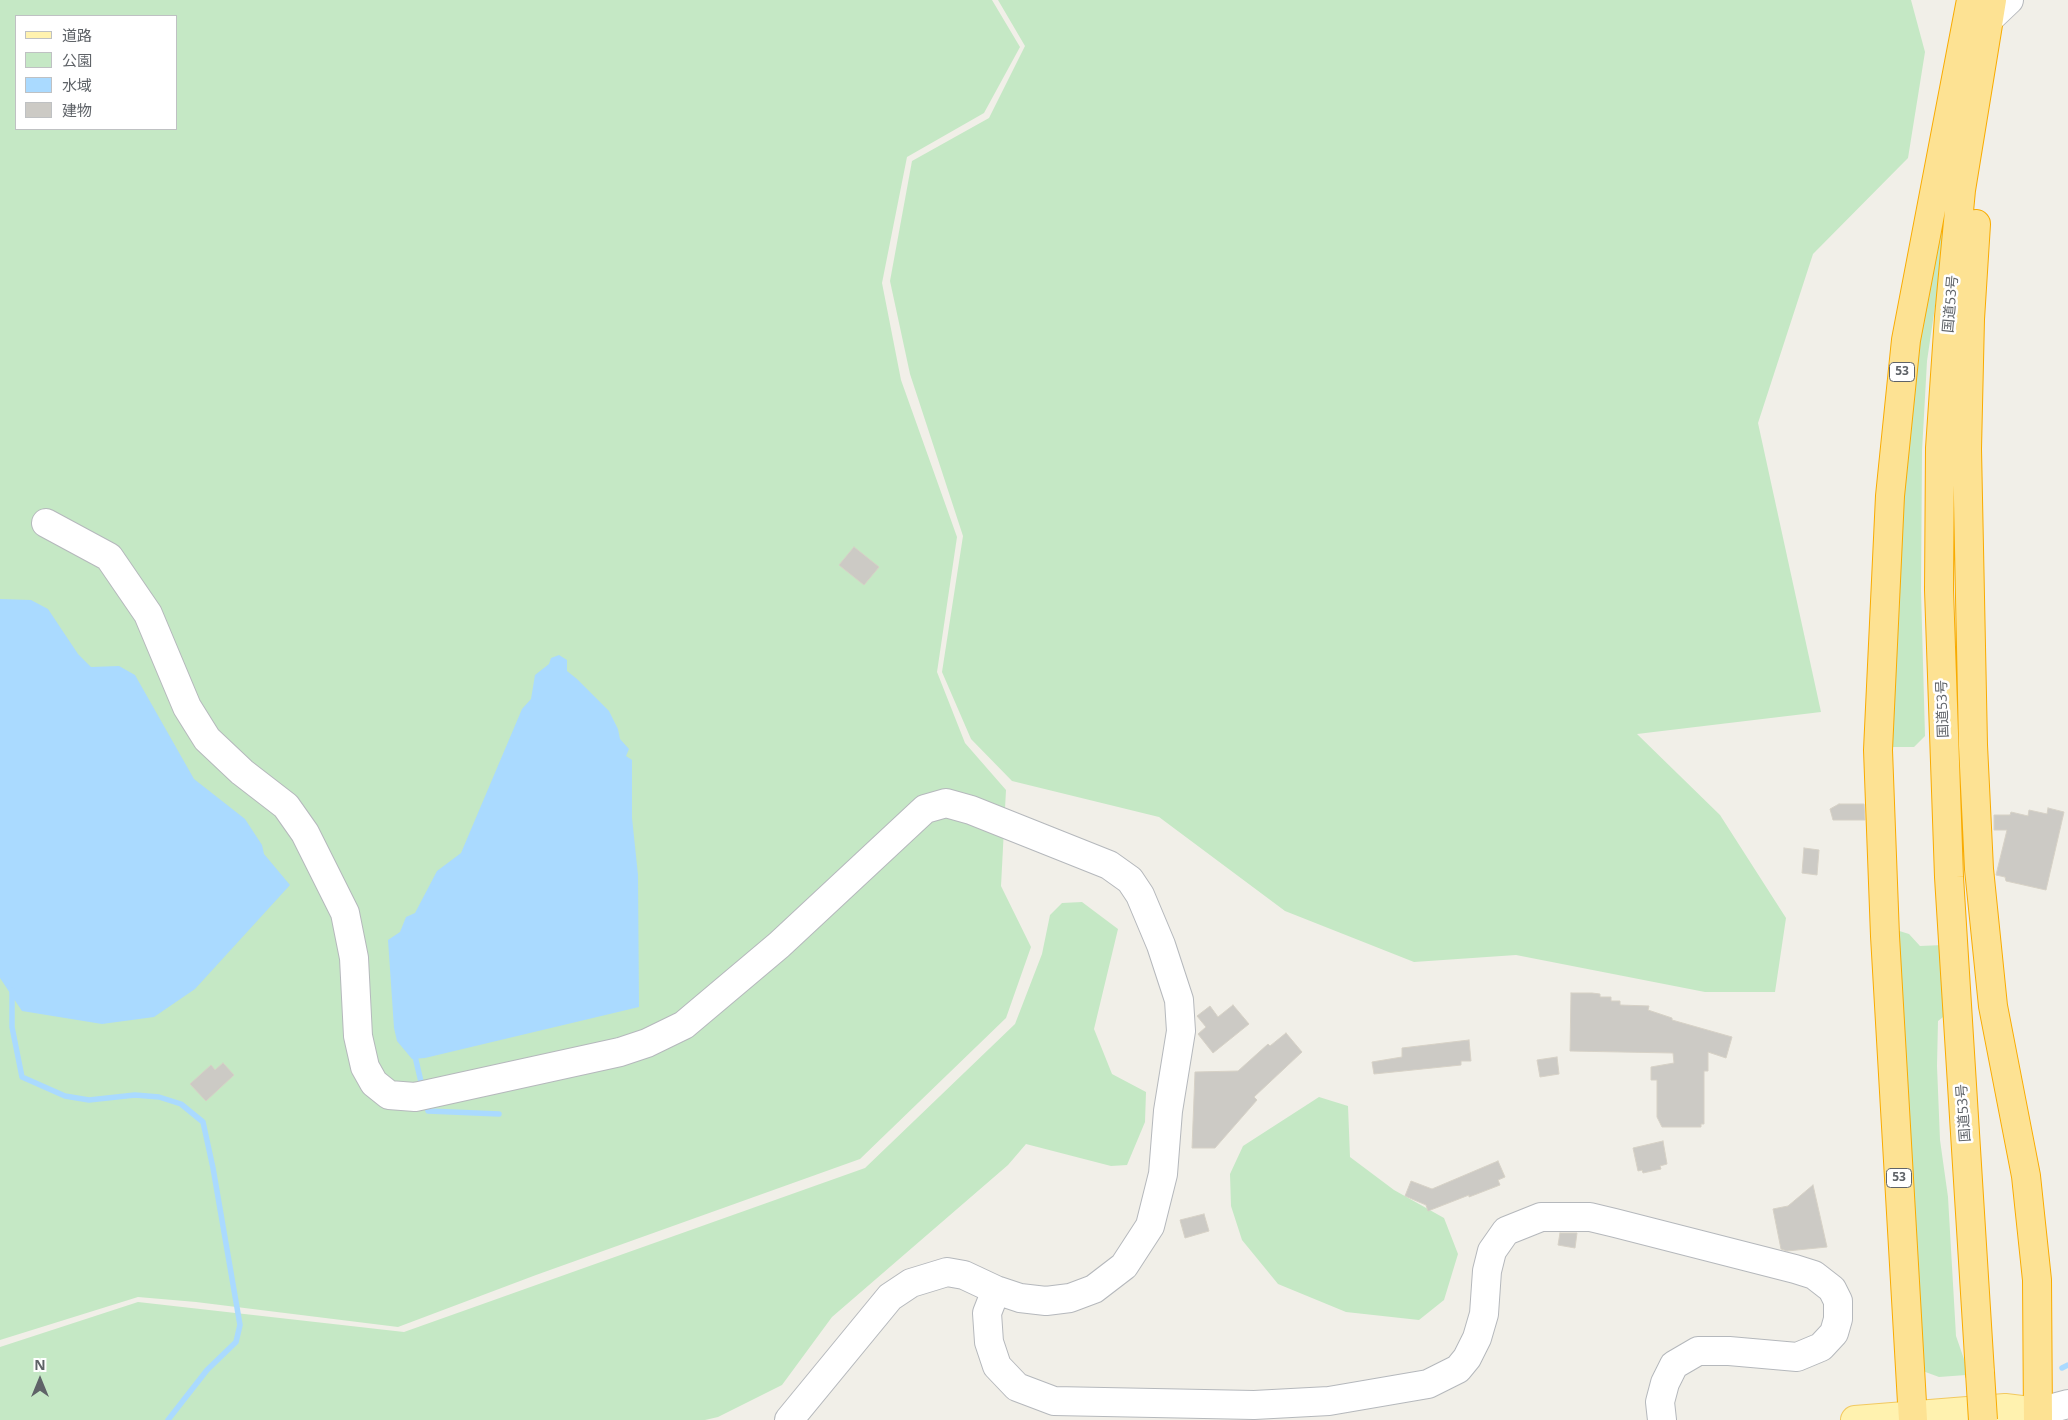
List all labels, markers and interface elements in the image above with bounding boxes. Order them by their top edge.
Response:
legend [15,15,178,130]
text: 道路 [62,25,92,45]
text: 公園 [62,50,92,70]
text: 水域 [62,75,92,95]
text: 建物 [62,100,92,120]
street label: 国道53号 [1940,274,1962,334]
road number: 53 [1890,362,1914,382]
street label: 国道53号 [1934,680,1952,738]
street label: 国道53号 [1954,1083,1974,1143]
road number: 53 [1886,1168,1912,1188]
north arrow [15,1355,65,1405]
text: N [34,1355,46,1374]

